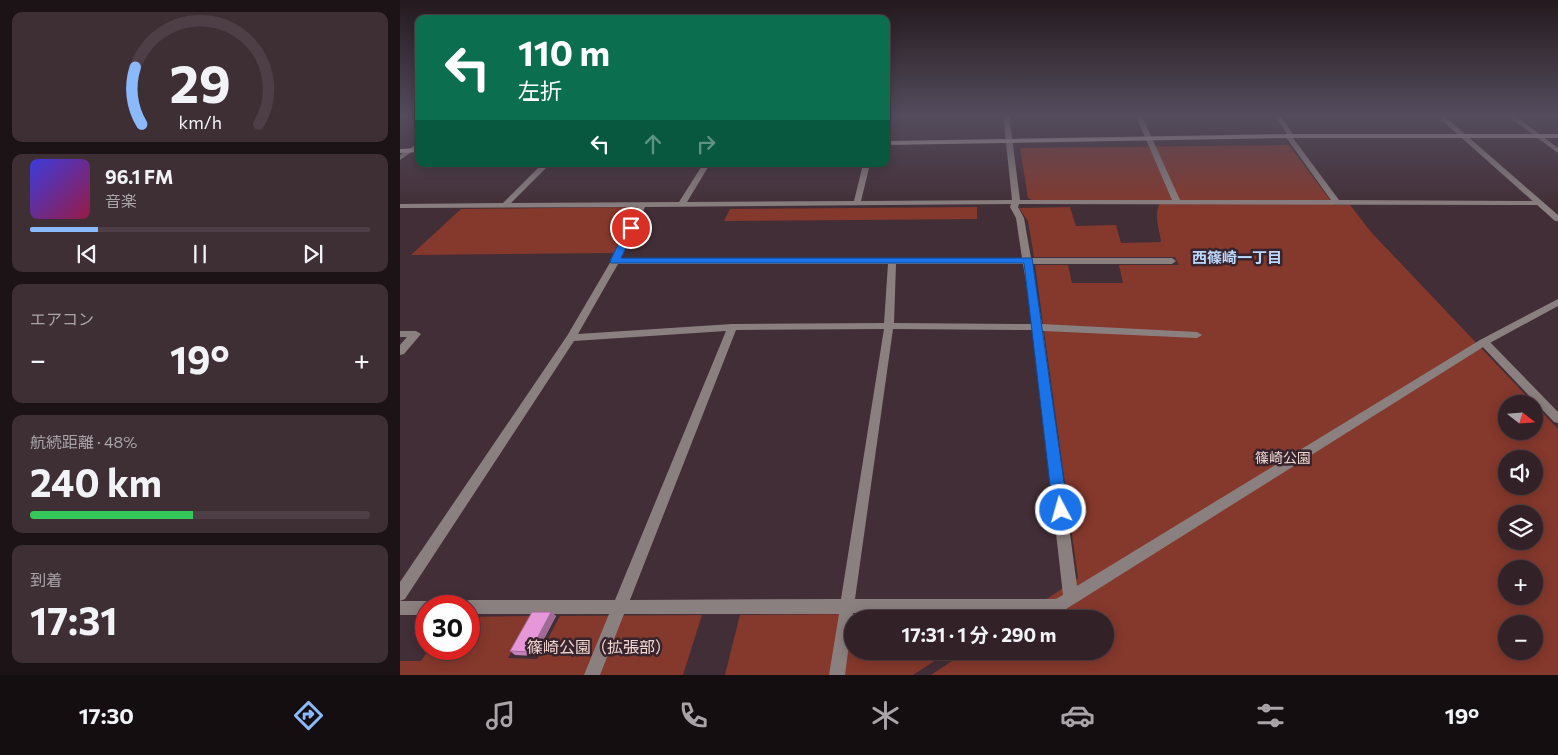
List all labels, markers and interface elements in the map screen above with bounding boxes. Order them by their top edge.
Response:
text: 110 m [518,30,610,73]
icon: left [435,35,500,100]
text: 29 [169,50,231,114]
text: 左折 [518,77,562,104]
text: km/h [178,111,222,133]
icon: left [586,130,614,158]
icon: ahead [639,130,667,158]
icon: right [692,130,720,158]
text: 96.1 FM [105,165,173,188]
text: 音楽 [105,191,137,210]
pin [610,207,652,249]
icon: arrive [617,214,645,242]
icon: previous [73,240,101,268]
icon: pause [186,240,214,268]
icon: next [299,240,327,268]
district label: 西篠崎一丁目 [1192,248,1282,266]
text: エアコン [30,309,94,328]
text: 19° [170,335,230,382]
text: − [30,342,46,376]
text: + [354,342,370,376]
north arrow [1498,395,1542,440]
map controls [1498,395,1543,660]
text: 航続距離 · 48% [30,432,137,451]
park label: 篠崎公園 [1255,449,1311,466]
button: sound [1498,450,1543,495]
text: 240 km [30,458,162,505]
position arrow [1034,483,1086,535]
button: layers [1498,505,1543,550]
button: + [1498,560,1543,605]
text: 到着 [30,570,62,589]
speed limit sign: 30 [415,595,480,660]
text: 17:31 [30,596,117,643]
button: − [1498,615,1543,660]
text: 17:31 · 1 分 · 290 m [902,623,1056,646]
park label: 篠崎公園（拡張部） [527,637,671,656]
icon: directions [291,698,326,733]
icon: music [483,698,518,733]
icon: phone [676,698,711,733]
icon: climate [868,698,903,733]
icon: car [1060,698,1095,733]
icon: filters [1253,698,1288,733]
text: 17:30 [79,702,134,729]
text: 19° [1445,702,1479,729]

